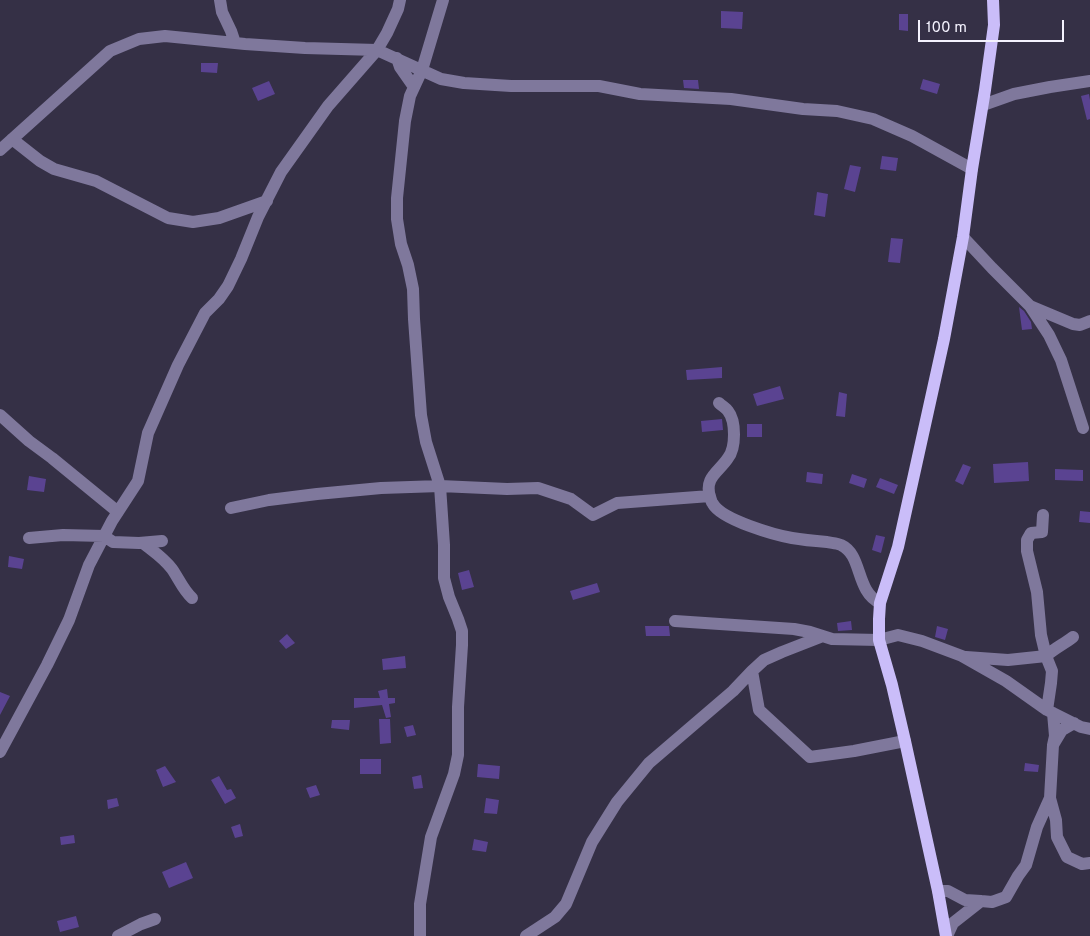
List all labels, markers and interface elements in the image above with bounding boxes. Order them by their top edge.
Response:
scale bar [920,10,1066,42]
text: 100 m [926,19,967,38]

